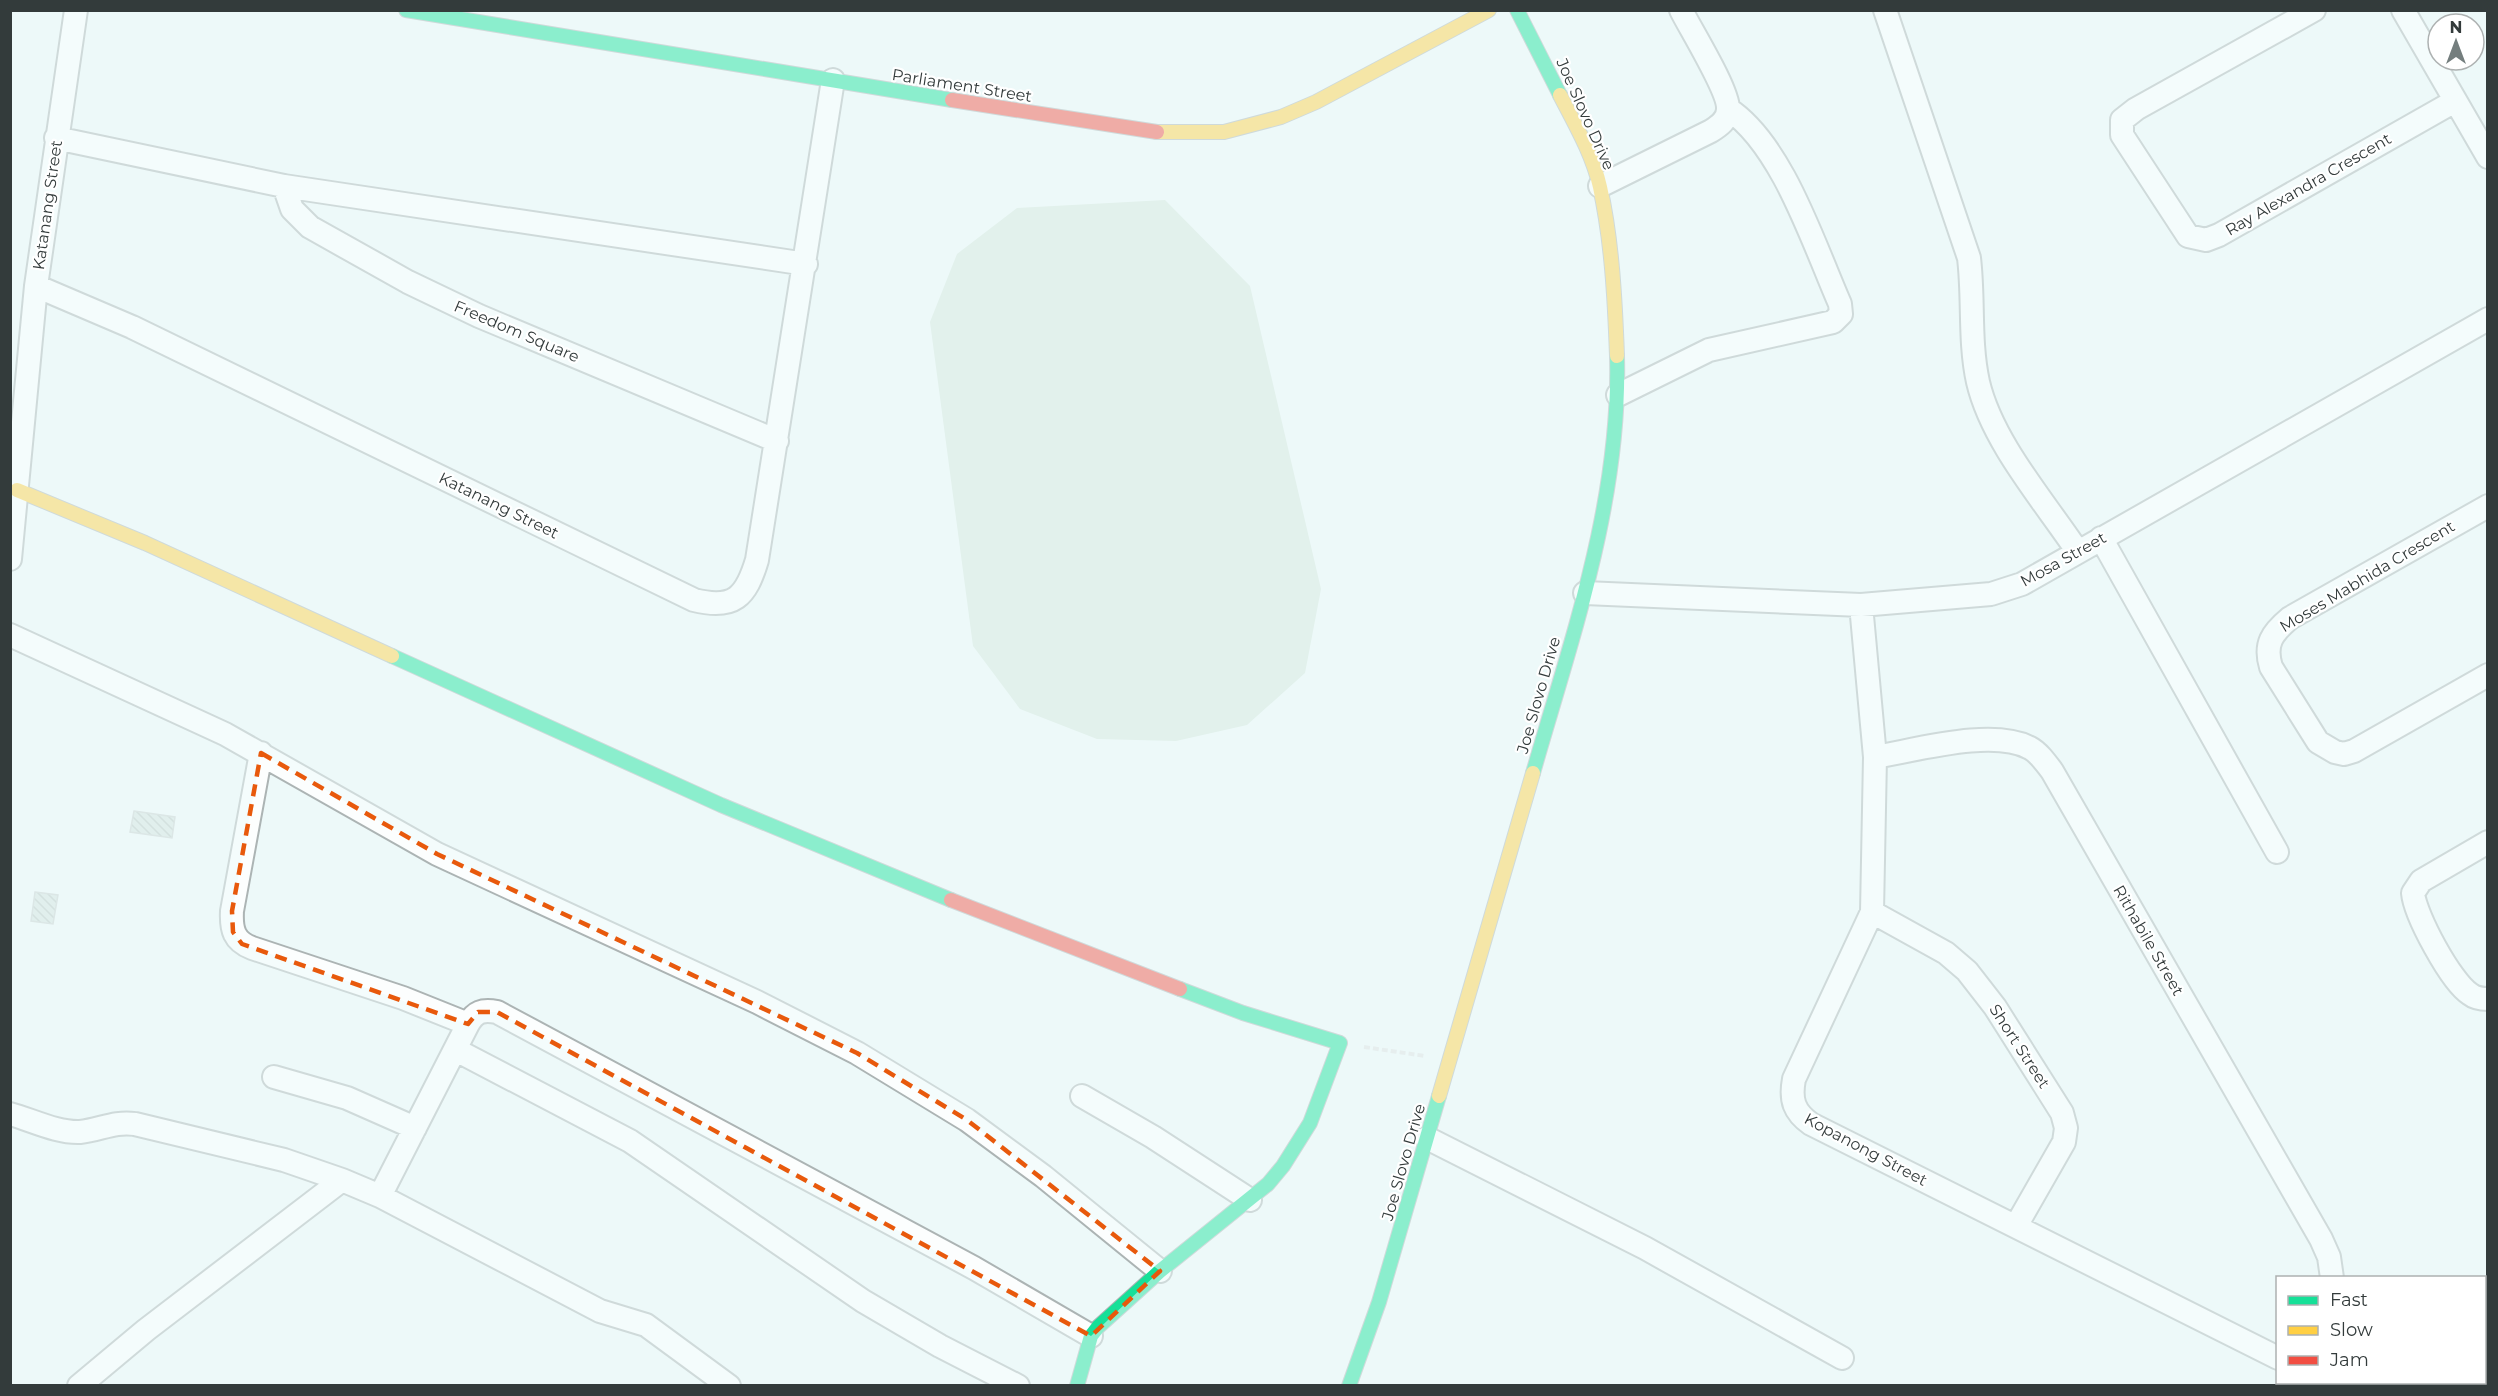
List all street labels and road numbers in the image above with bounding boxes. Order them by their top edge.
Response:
street label: Joe Slovo Drive [1552,54,1619,173]
street label: Parliament Street [891,65,1034,106]
street label: Ray Alexandra Crescent [2222,129,2395,240]
street label: Katanang Street [29,138,66,271]
street label: Freedom Square [451,296,582,366]
street label: Katanang Street [436,468,562,543]
street label: Moses Mabhida Crescent [2276,516,2459,636]
street label: Mosa Street [2017,528,2110,591]
street label: Joe Slovo Drive [1512,635,1564,757]
street label: Rithabile Street [2109,882,2188,999]
street label: Short Street [1985,1001,2054,1092]
street label: Joe Slovo Drive [1377,1102,1429,1224]
street label: Kopanong Street [1801,1109,1931,1190]

